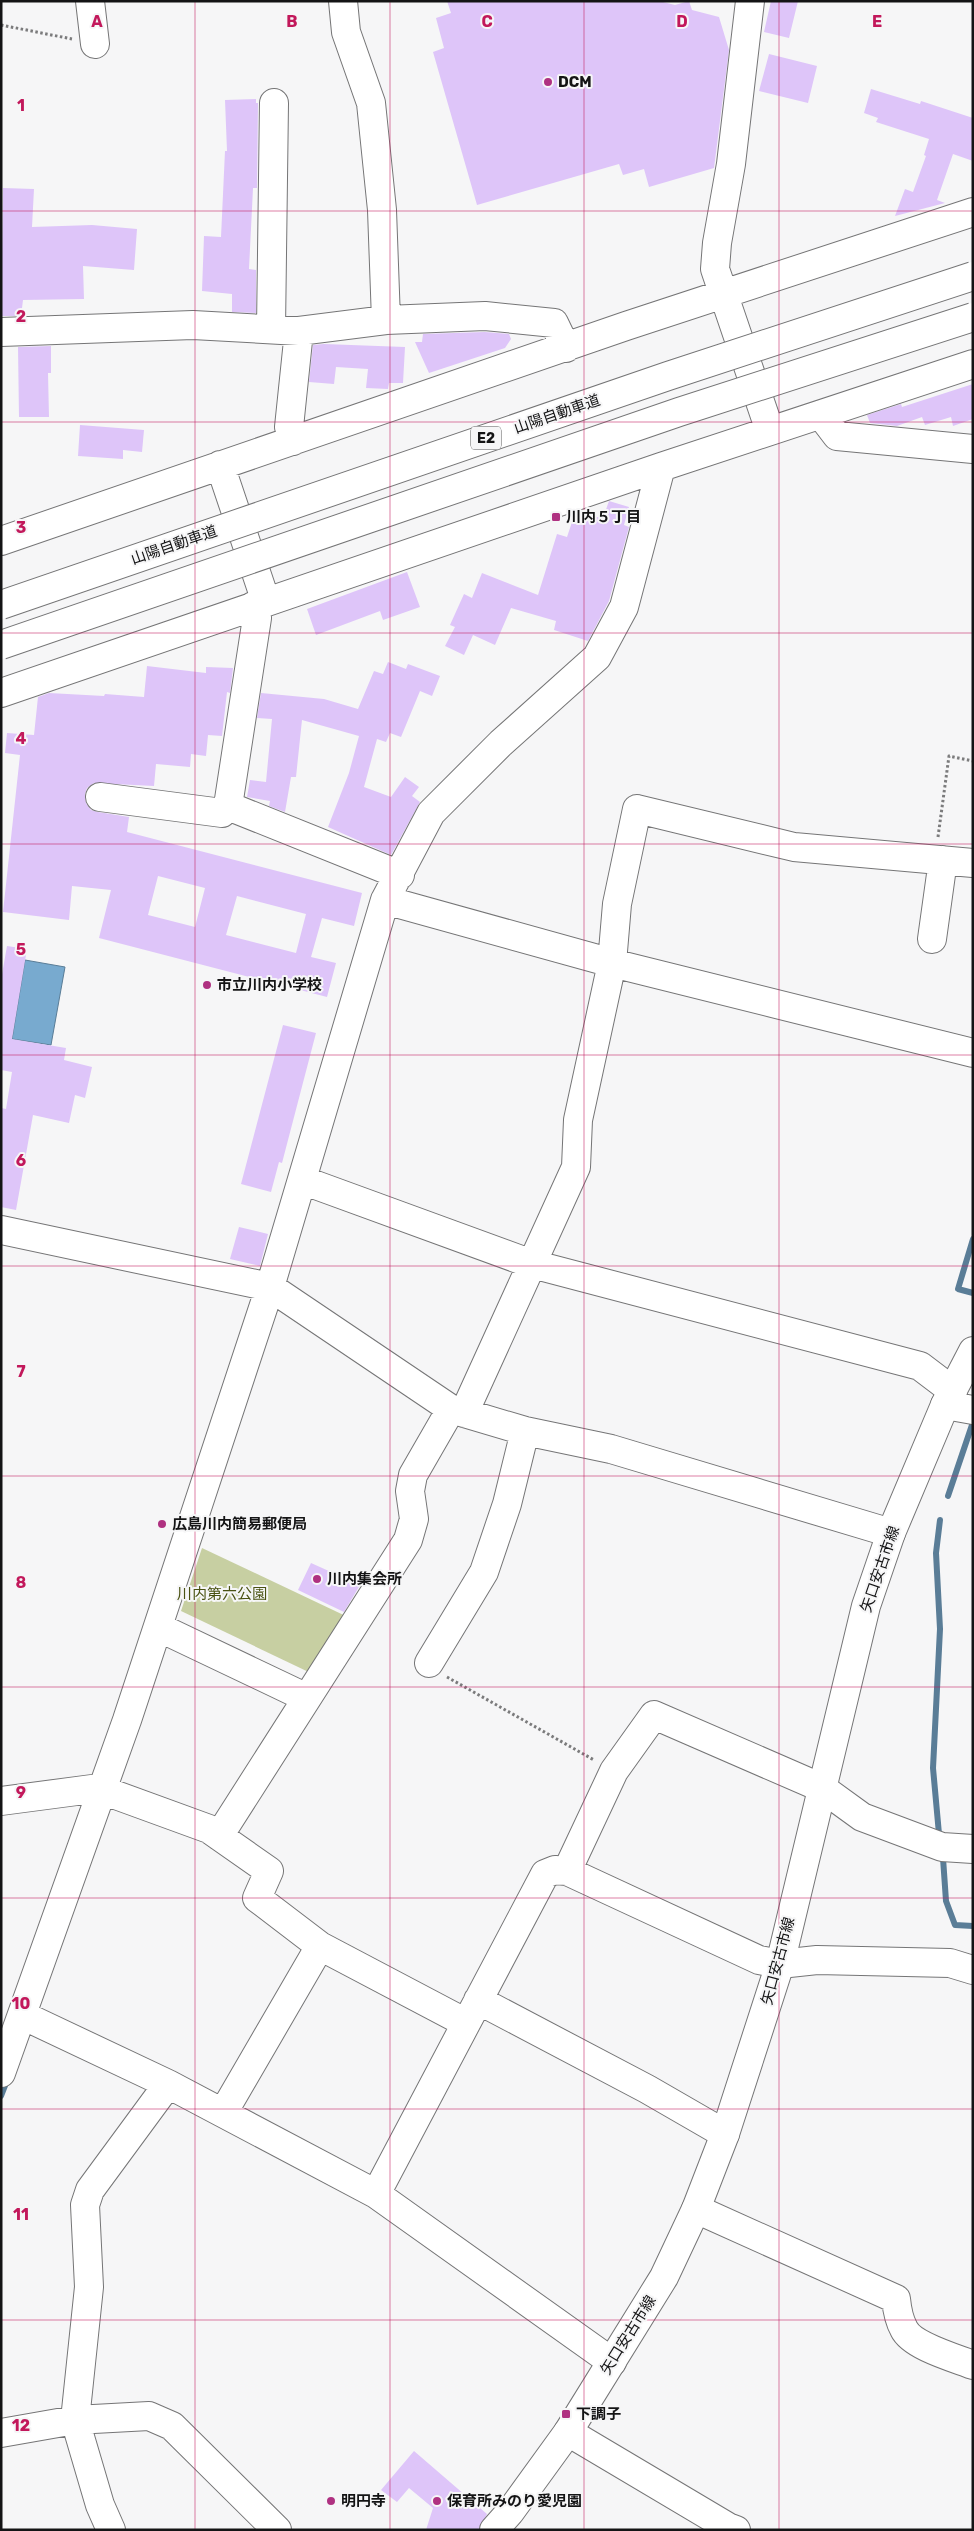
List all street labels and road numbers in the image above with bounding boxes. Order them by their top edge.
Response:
street label: 山陽自動車道 [512,391,602,437]
road number: E2 [471,426,501,449]
street label: 山陽自動車道 [129,522,219,568]
street label: 矢口安古市線 [857,1524,903,1614]
street label: 矢口安古市線 [758,1915,798,2007]
street label: 矢口安古市線 [597,2292,659,2378]

